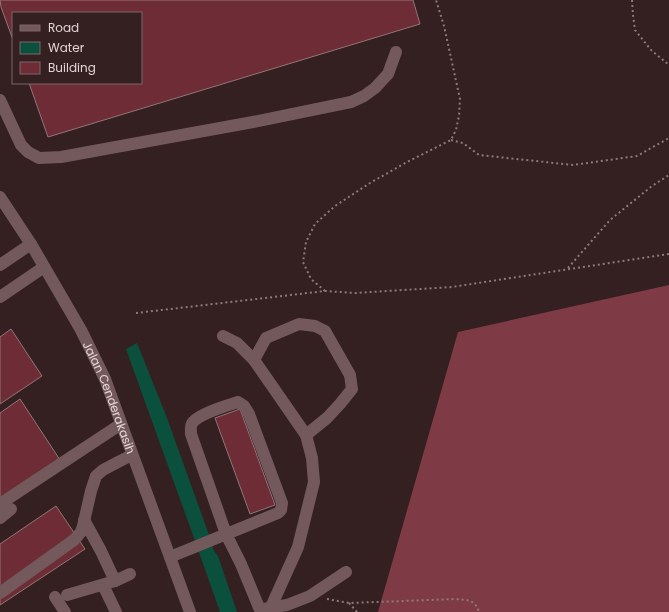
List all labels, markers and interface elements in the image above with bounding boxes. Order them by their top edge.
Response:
legend [12,12,142,84]
text: Road [48,19,79,36]
text: Water [48,39,85,56]
text: Building [48,59,96,76]
street label: Jalan Cenderakasih [79,338,140,456]

